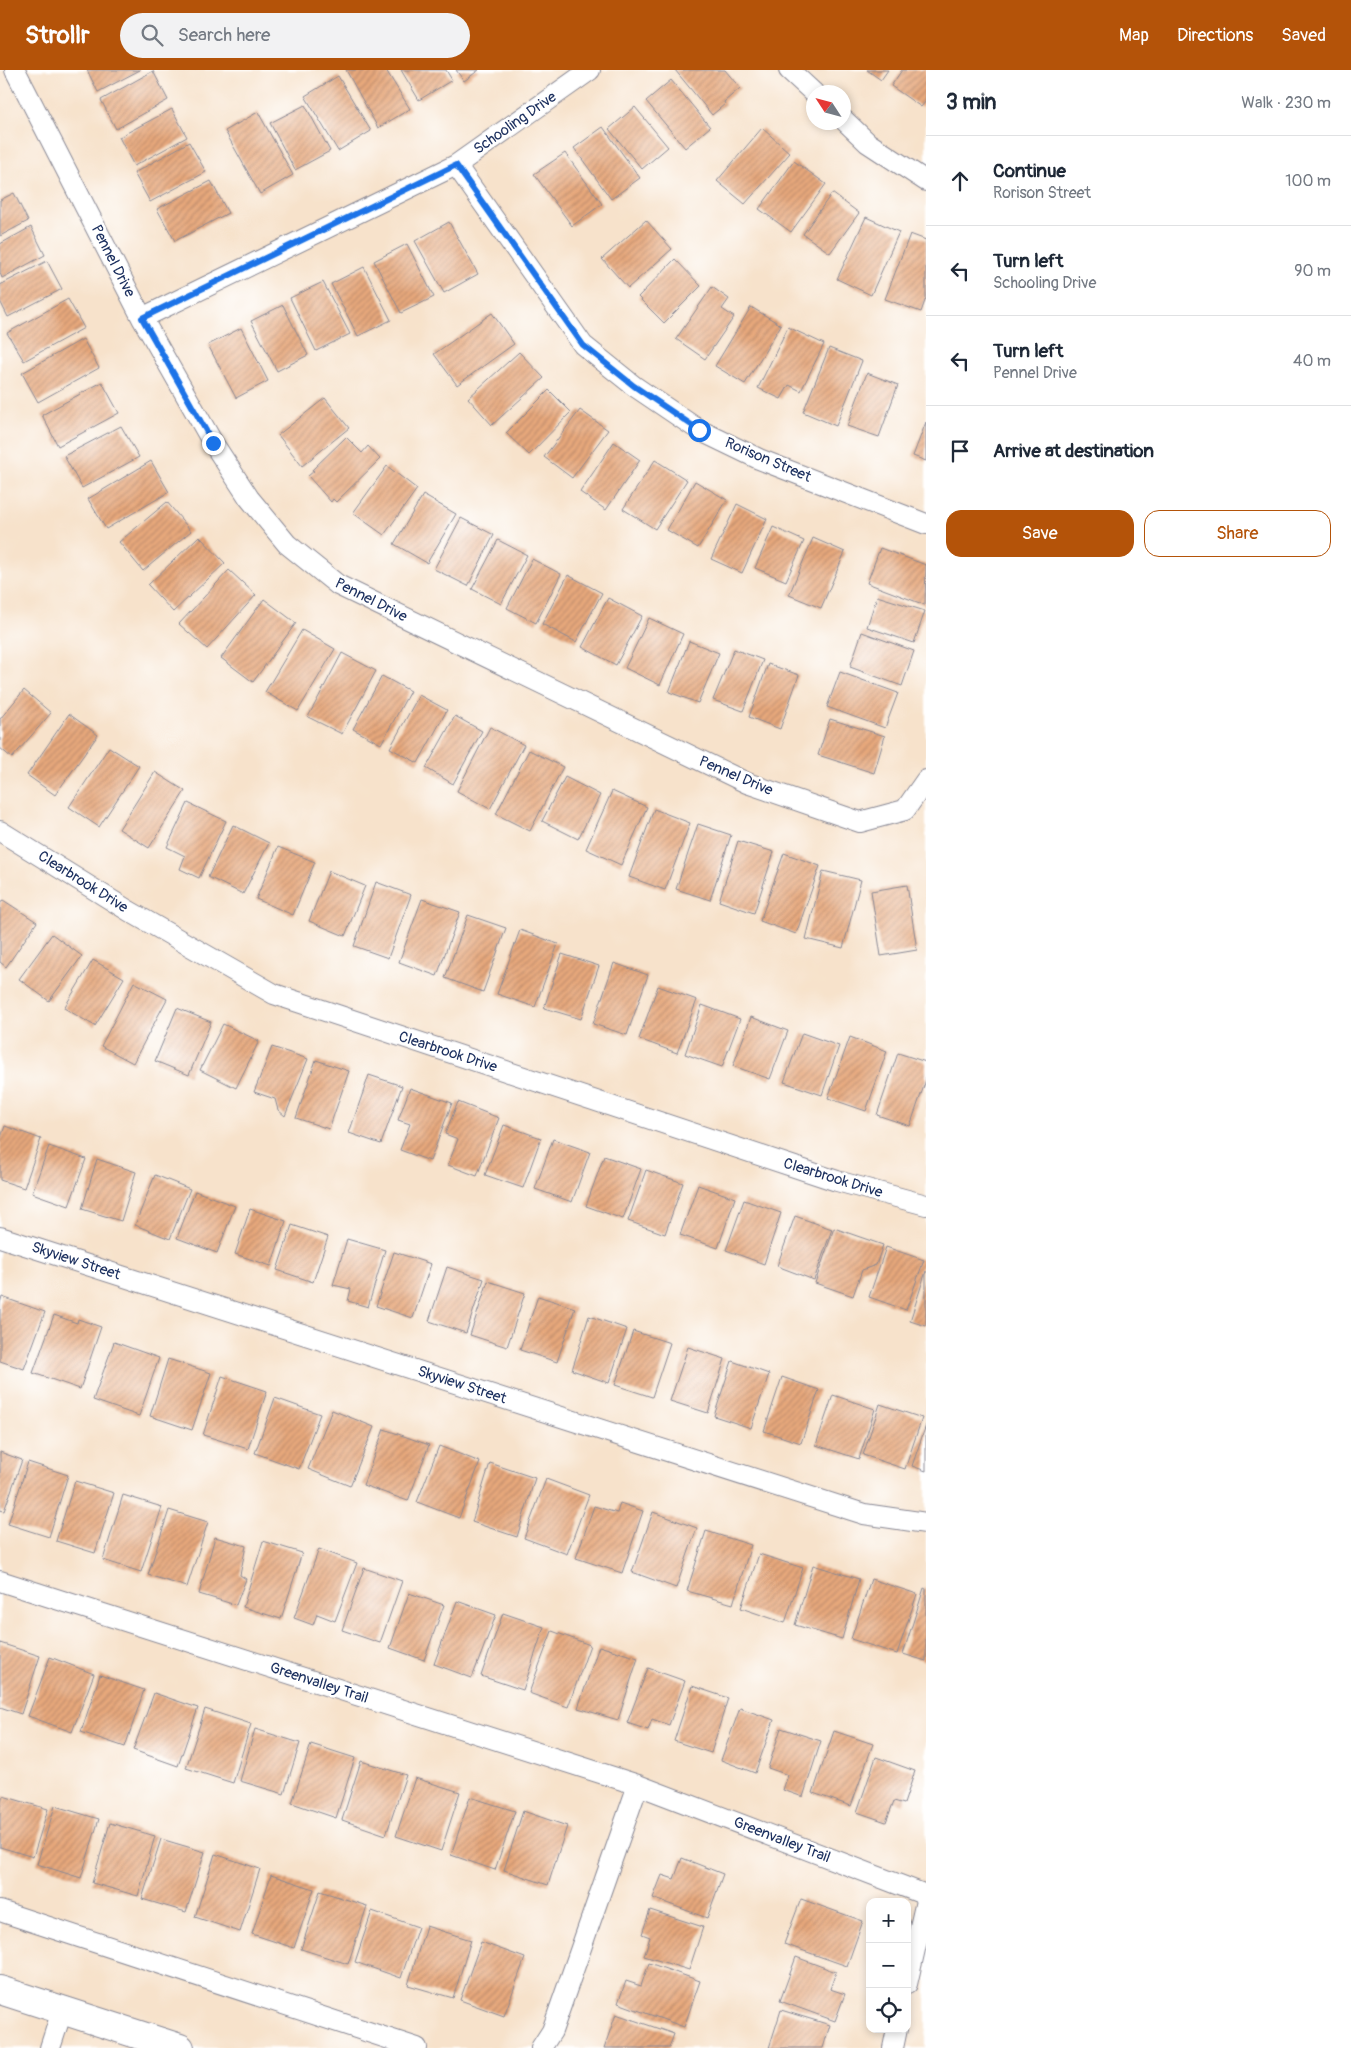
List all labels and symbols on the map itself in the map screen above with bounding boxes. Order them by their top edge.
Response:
north arrow [806,85,851,130]
street label: Schooling Drive [470,87,561,159]
street label: Pennel Drive [87,222,140,301]
route start [688,419,711,442]
route end [202,432,225,455]
street label: Rorison Street [722,433,815,487]
street label: Pennel Drive [332,574,411,627]
street label: Pennel Drive [696,752,776,800]
street label: Clearbrook Drive [34,847,132,918]
street label: Clearbrook Drive [396,1027,500,1077]
street label: Clearbrook Drive [781,1154,885,1202]
street label: Skyview Street [29,1238,124,1285]
street label: Skyview Street [415,1362,510,1409]
street label: Greenvalley Trail [267,1658,371,1708]
street label: Greenvalley Trail [731,1813,833,1867]

